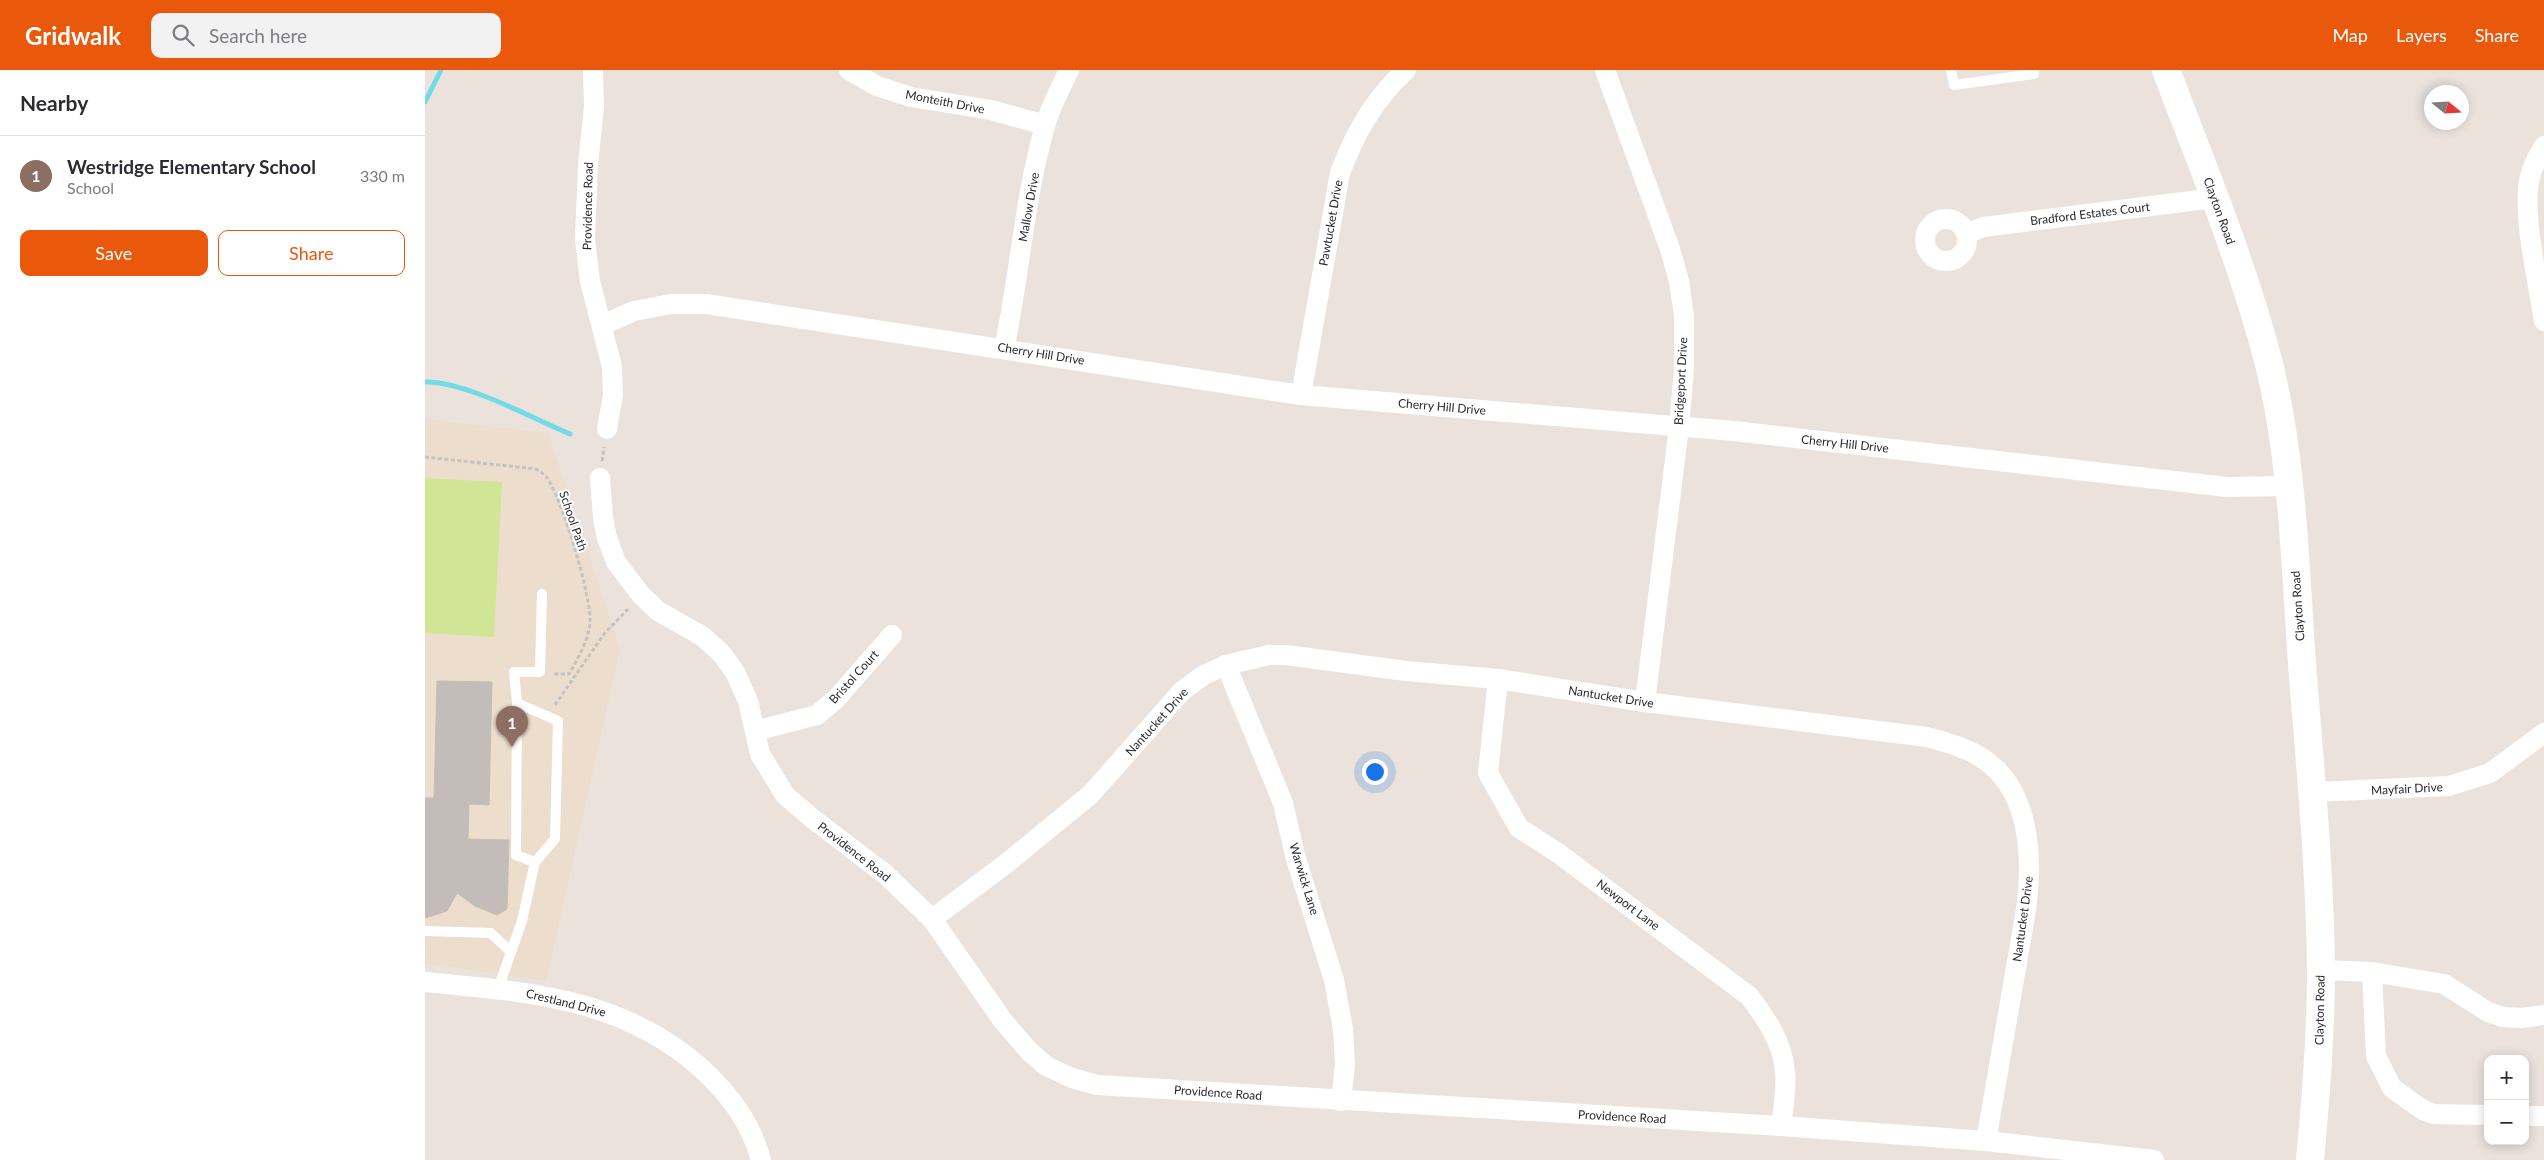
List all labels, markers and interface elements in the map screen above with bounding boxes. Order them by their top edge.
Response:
search box [151,13,501,58]
text: Gridwalk [25,21,121,50]
icon: search [169,21,197,49]
text: Search here [209,24,307,47]
text: Map [2332,24,2368,46]
text: Layers [2396,24,2447,46]
text: Share [2475,24,2519,46]
north arrow [2424,85,2469,130]
street label: Monteith Drive [904,86,986,117]
text: Nearby [20,90,88,115]
text: Westridge Elementary School [67,155,316,178]
street label: Providence Road [579,162,596,250]
text: 1 [31,166,41,185]
text: 330 m [360,166,405,185]
street label: Mallow Drive [1015,171,1042,243]
street label: Clayton Road [2200,175,2239,246]
text: School [67,178,114,197]
street label: Pawtucket Drive [1316,179,1345,267]
street label: Bradford Estates Court [2029,199,2151,228]
button: Save [20,230,208,276]
button: Share [218,230,405,276]
street label: Bridgeport Drive [1671,337,1690,425]
street label: Cherry Hill Drive [996,339,1086,368]
street label: Cherry Hill Drive [1398,395,1487,418]
street label: Cherry Hill Drive [1800,431,1890,456]
street label: School Path [556,489,591,553]
street label: Clayton Road [2288,570,2307,642]
street label: Bristol Court [826,646,882,707]
street label: Nantucket Drive [1567,682,1655,711]
street label: Nantucket Drive [1122,685,1191,759]
pin: 1 [496,706,528,747]
your location [1362,759,1388,785]
street label: Mayfair Drive [2371,779,2443,798]
street label: Providence Road [815,819,894,885]
street label: Warwick Lane [1286,841,1323,917]
street label: Nantucket Drive [2009,875,2036,963]
street label: Newport Lane [1594,876,1663,933]
street label: Clayton Road [2311,975,2328,1045]
street label: Crestland Drive [525,985,608,1020]
map controls [2484,1055,2529,1145]
button: + [2484,1055,2529,1100]
street label: Providence Road [1173,1082,1263,1103]
button: − [2484,1100,2529,1145]
street label: Providence Road [1578,1107,1667,1126]

